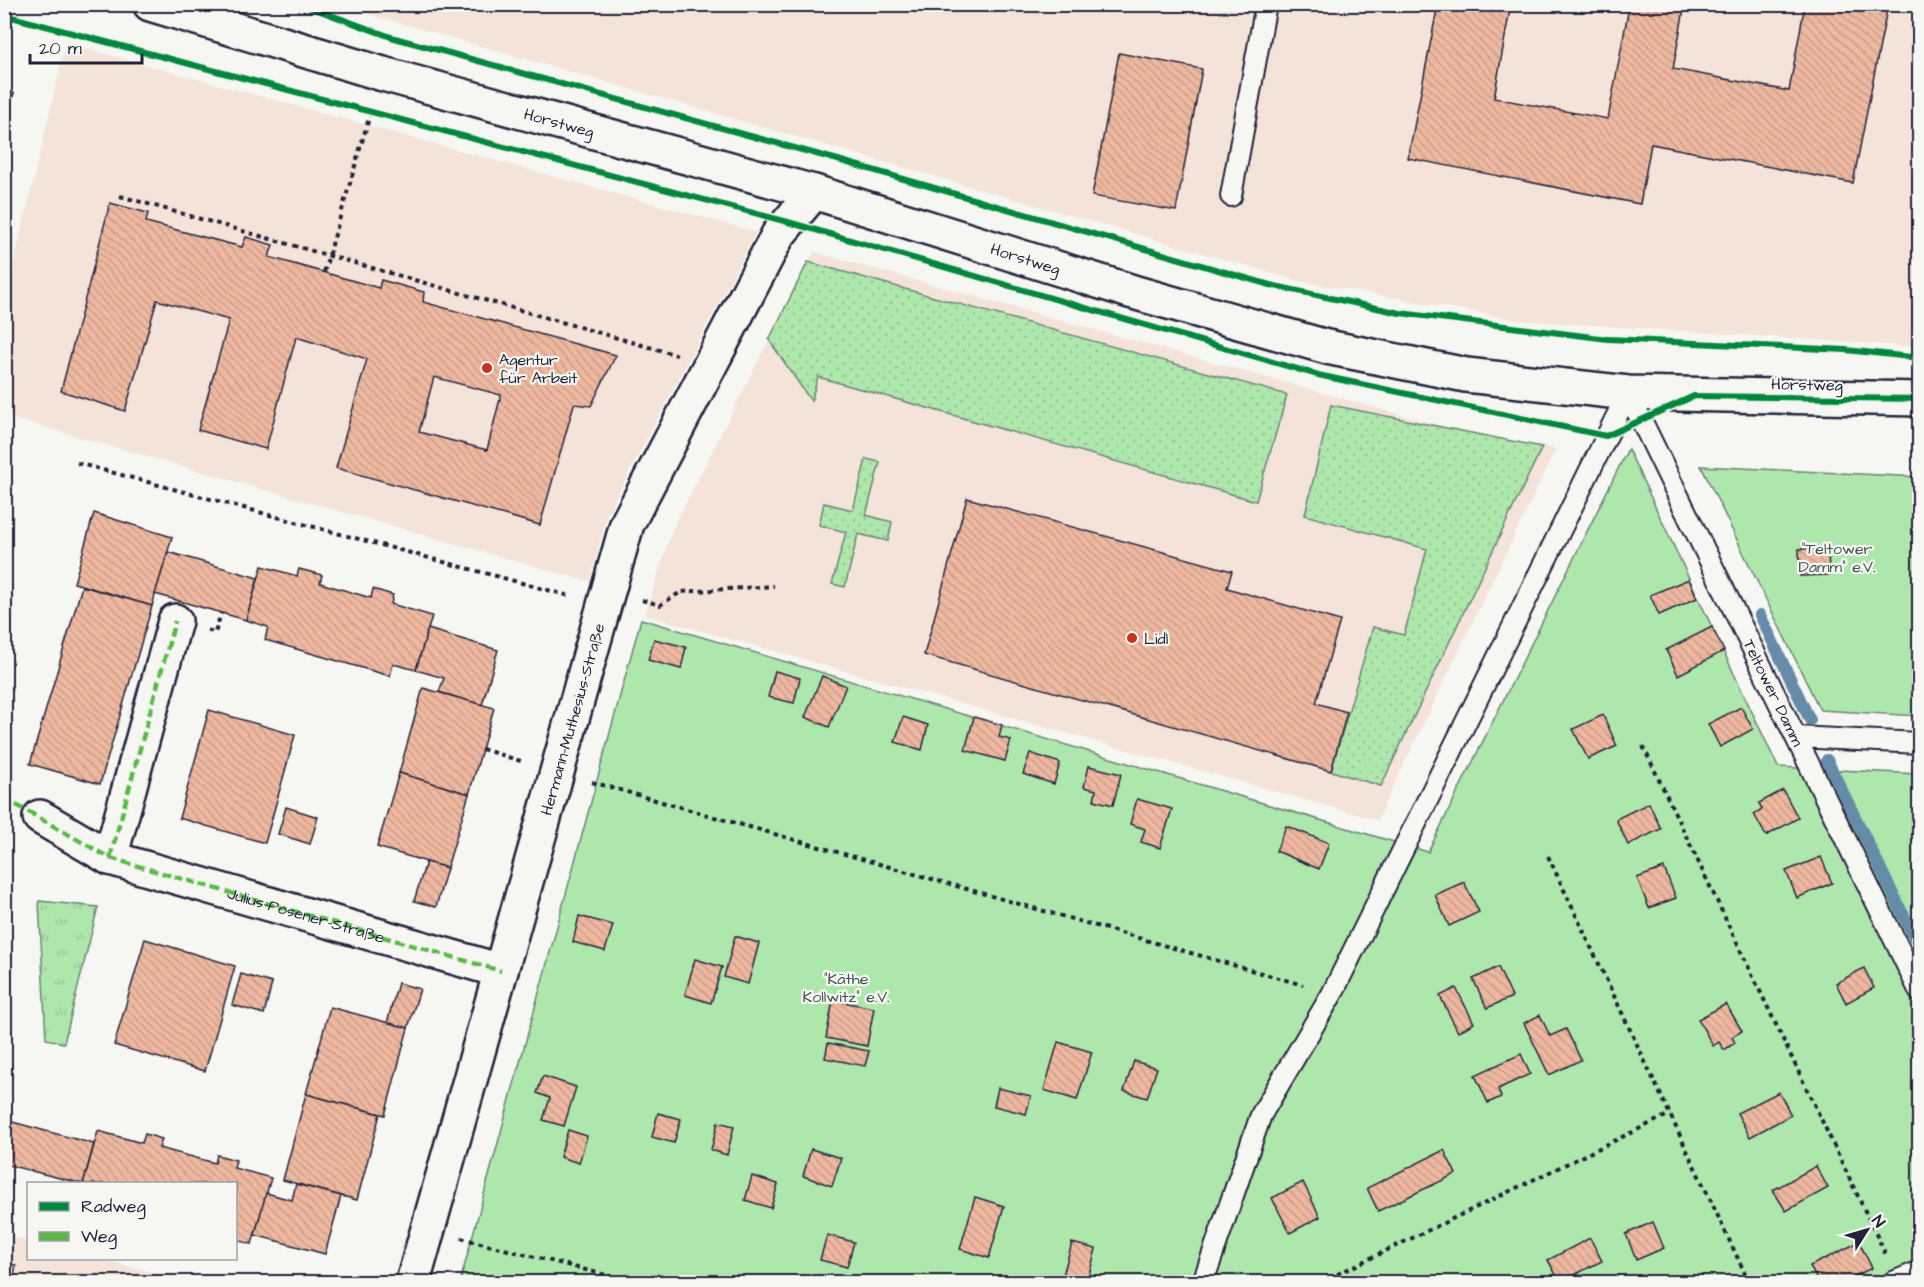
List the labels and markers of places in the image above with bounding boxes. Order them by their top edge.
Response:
place label: Agentur für Arbeit [499,349,578,389]
marker: Agentur für Arbeit [480,361,494,375]
place label: Lidl [1144,628,1168,650]
marker: Lidl [1125,631,1139,645]

